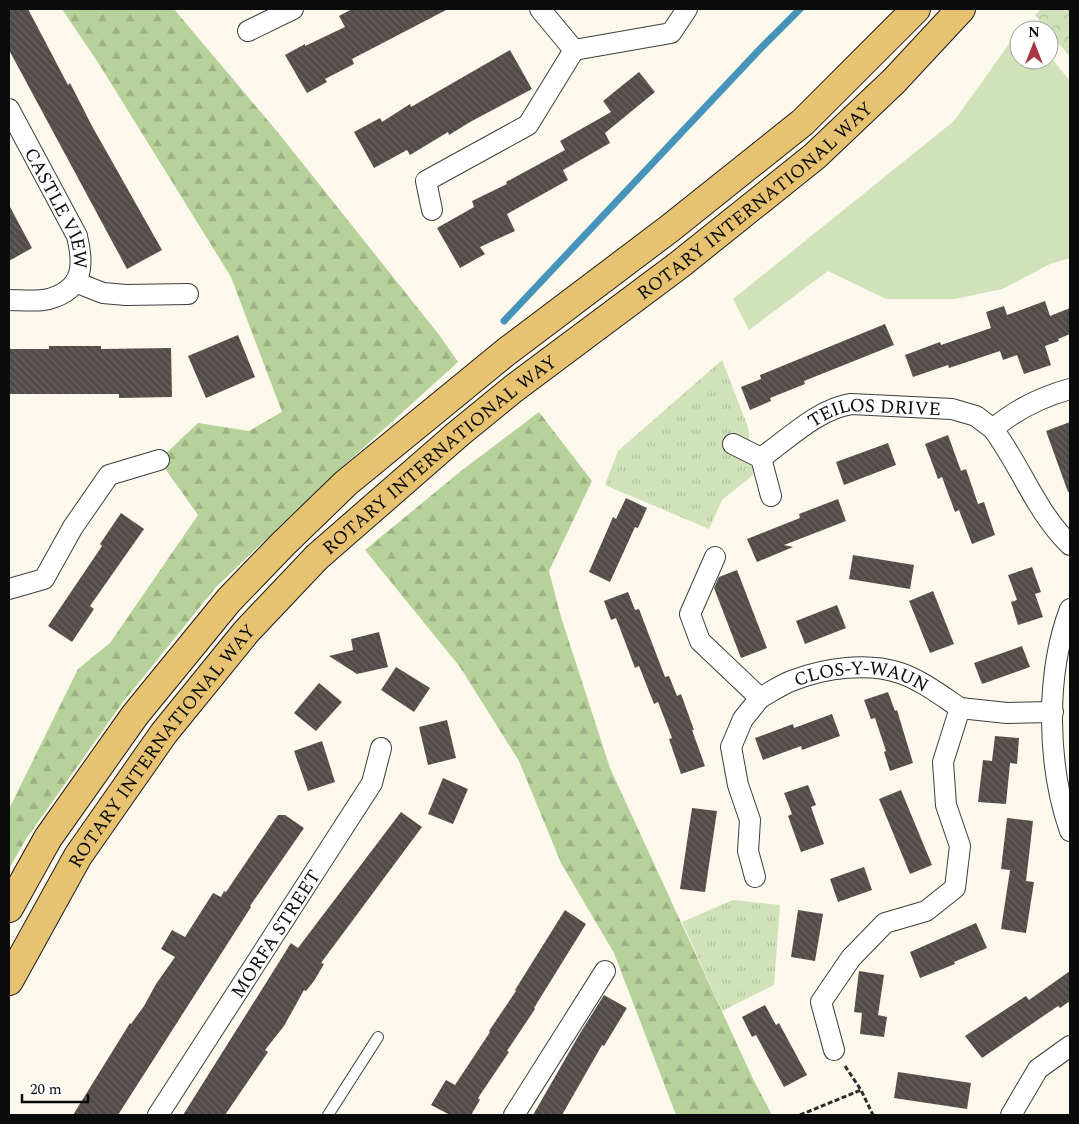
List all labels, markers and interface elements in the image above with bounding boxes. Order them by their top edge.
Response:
north arrow [1009,20,1059,70]
text: N [1028,22,1040,43]
street label: ROTARY INTERNATIONAL WAY [631,95,880,308]
street label: CASTLE VIEW [16,142,94,270]
street label: ROTARY INTERNATIONAL WAY [316,348,564,562]
street label: TEILOS DRIVE [802,391,942,436]
street label: ROTARY INTERNATIONAL WAY [61,618,263,874]
street label: CLOS-Y-WAUN [790,654,934,700]
street label: MORFA STREET [224,864,329,1004]
scale bar [22,1072,89,1104]
text: 20 m [30,1078,62,1101]

